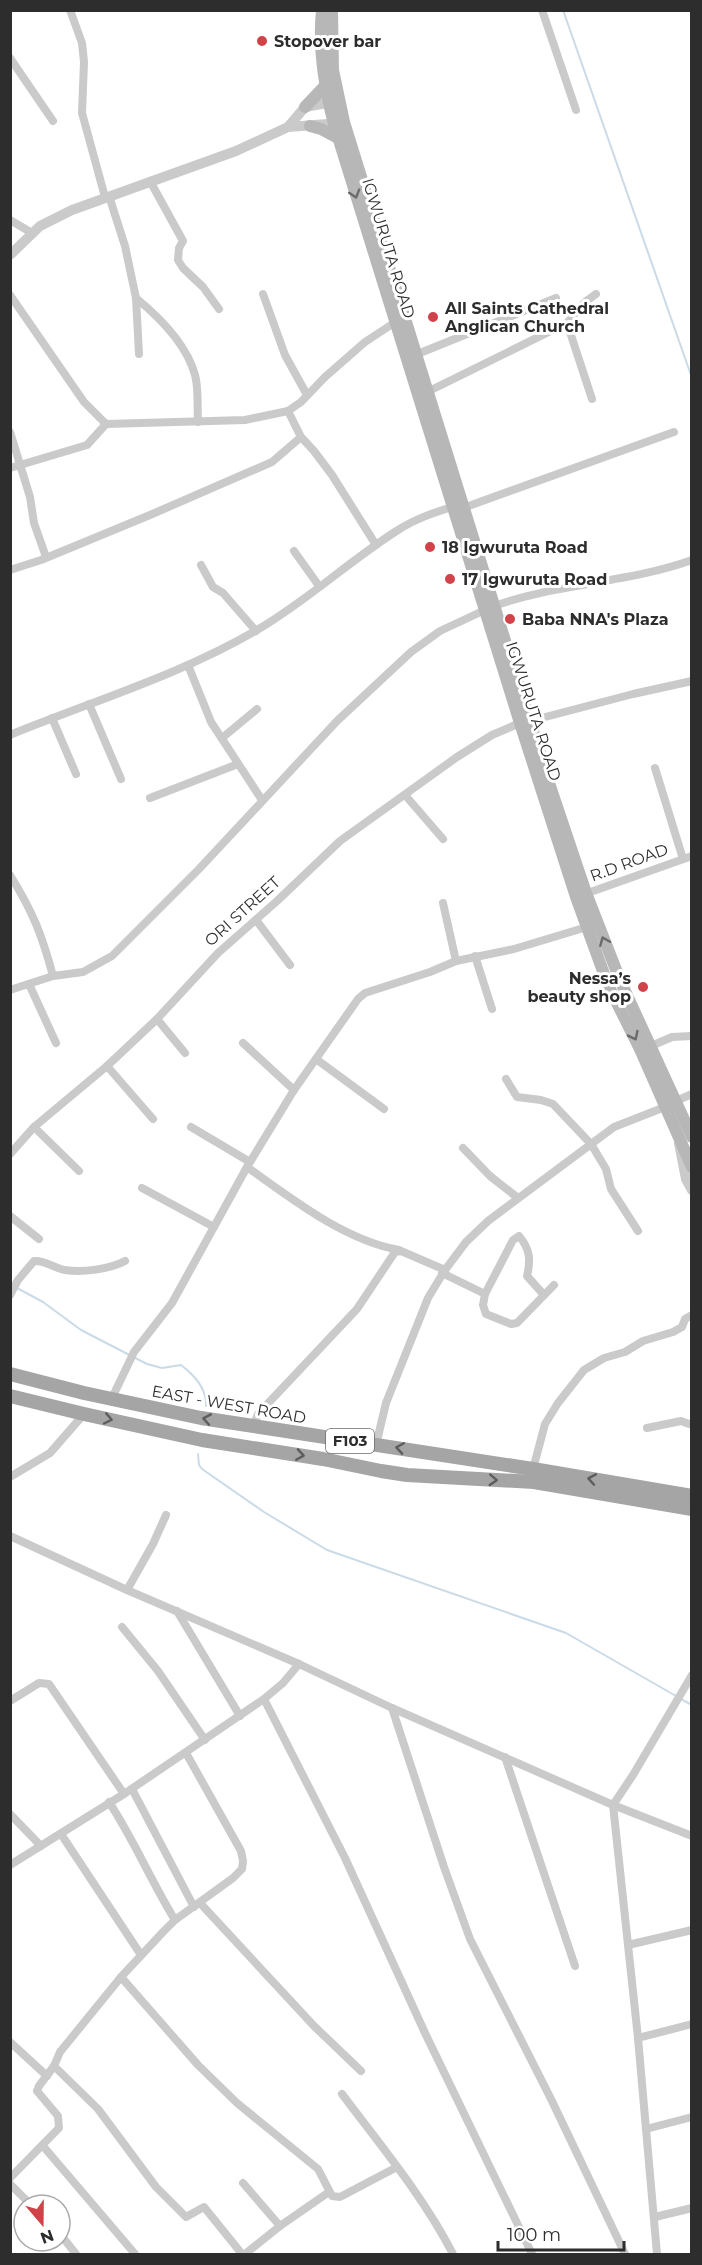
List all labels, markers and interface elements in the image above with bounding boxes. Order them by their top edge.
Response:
place label: Stopover bar [274,32,381,51]
marker: Stopover bar [255,34,269,48]
street label: IGWURUTA ROAD [358,176,419,320]
one-way arrow [348,188,360,199]
place label: All Saints Cathedral Anglican Church [444,299,609,336]
marker: All Saints Cathedral Anglican Church [426,310,440,324]
place label: 18 Igwuruta Road [442,538,588,557]
marker: 18 Igwuruta Road [423,540,437,554]
place label: 17 Igwuruta Road [462,570,607,589]
marker: 17 Igwuruta Road [443,572,457,586]
place label: Baba NNA's Plaza [522,610,669,629]
marker: Baba NNA's Plaza [503,612,517,626]
street label: IGWURUTA ROAD [502,639,565,783]
street label: R.D ROAD [587,840,671,885]
street label: ORI STREET [201,872,285,950]
one-way arrow [599,936,612,946]
place label: Nessa’s beauty shop [527,969,631,1006]
marker: Nessa’s beauty shop [636,980,650,994]
one-way arrow [626,1030,638,1041]
street label: EAST - WEST ROAD [150,1382,308,1427]
one-way arrow [103,1412,113,1425]
one-way arrow [202,1413,212,1426]
road number: F103 [326,1429,374,1453]
one-way arrow [395,1443,404,1455]
one-way arrow [295,1449,304,1461]
one-way arrow [488,1473,497,1486]
one-way arrow [588,1473,598,1486]
north arrow [12,2193,72,2253]
scale bar [498,2214,624,2252]
text: 100 m [507,2224,561,2246]
text: N [38,2225,56,2248]

